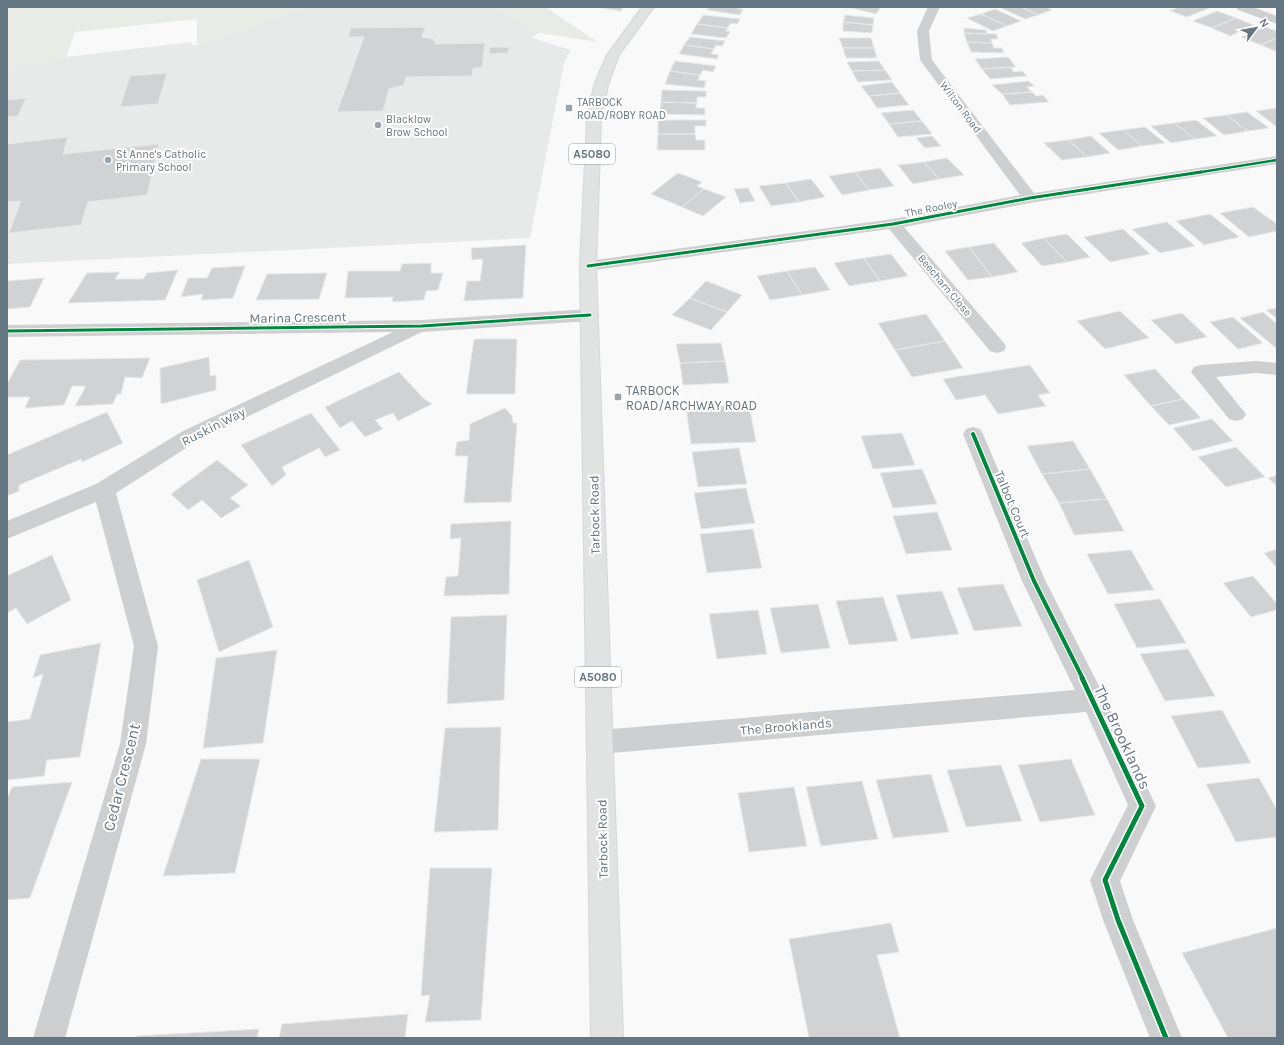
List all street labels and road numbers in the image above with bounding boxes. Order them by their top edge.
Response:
street label: Wilton Road [937,79,984,136]
road number: A5080 [569,144,615,164]
street label: The Rooley [904,197,958,220]
street label: Beecham Close [915,252,974,319]
street label: Marina Crescent [249,309,347,326]
street label: Ruskin Way [179,404,247,449]
street label: Talbot Court [992,468,1033,540]
street label: Tarbock Road [586,475,603,555]
road number: A5080 [575,667,621,687]
street label: The Brooklands [1090,682,1155,792]
street label: The Brooklands [740,715,832,738]
street label: Cedar Crescent [99,721,144,833]
street label: Tarbock Road [594,799,611,879]

